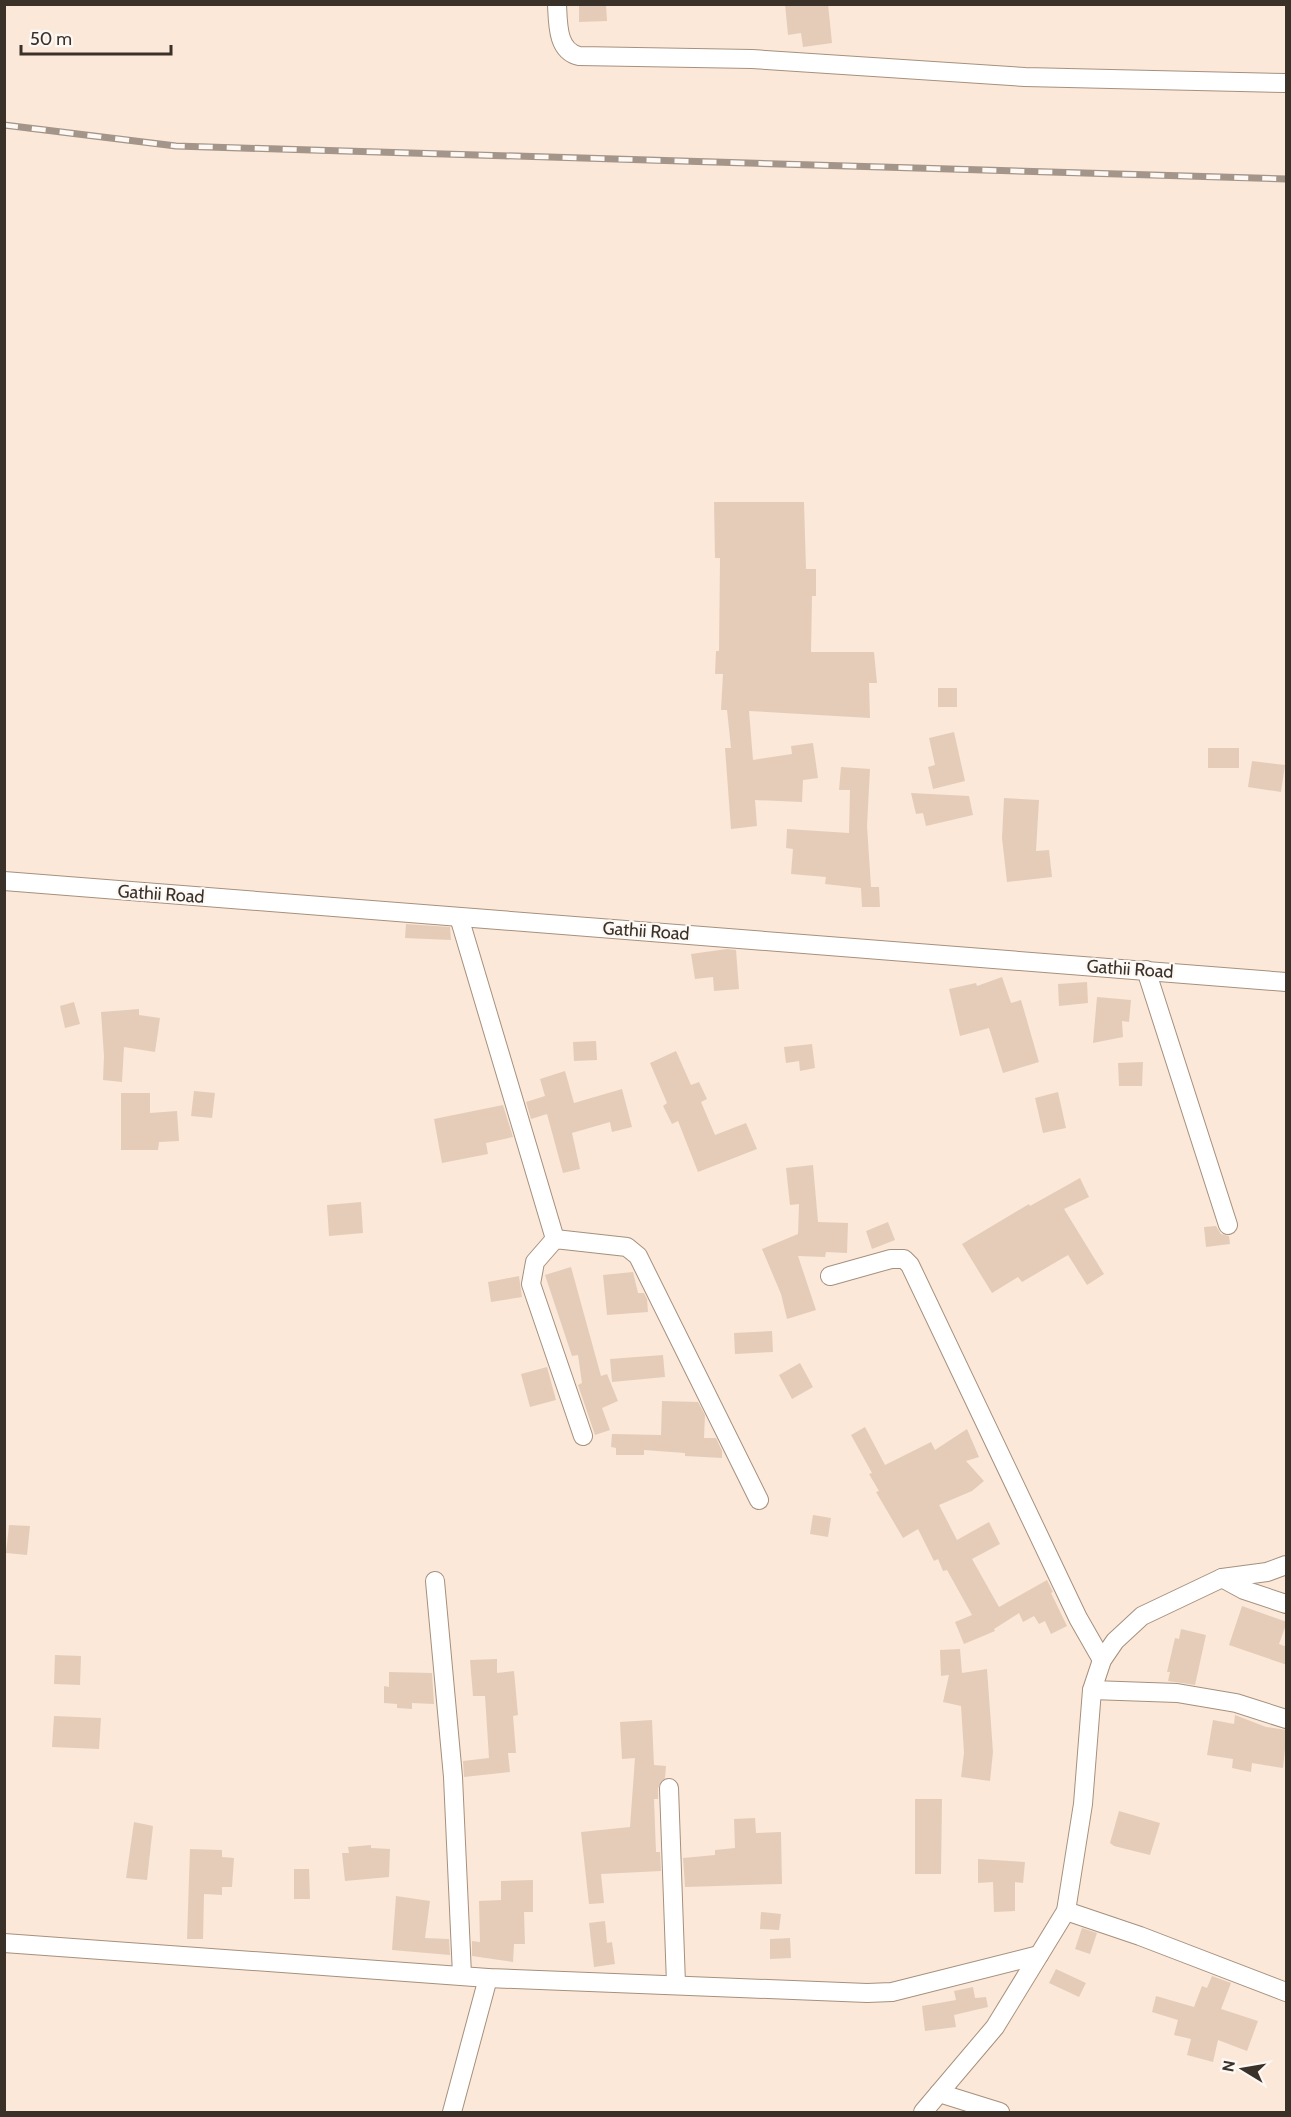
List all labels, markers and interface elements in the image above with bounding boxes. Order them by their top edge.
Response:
scale bar [21,18,171,56]
text: 50 m [30,28,72,50]
street label: Gathii Road [117,880,205,908]
street label: Gathii Road [602,917,690,945]
street label: Gathii Road [1086,955,1174,983]
north arrow [1213,2039,1273,2099]
text: N [1218,2059,1239,2074]

